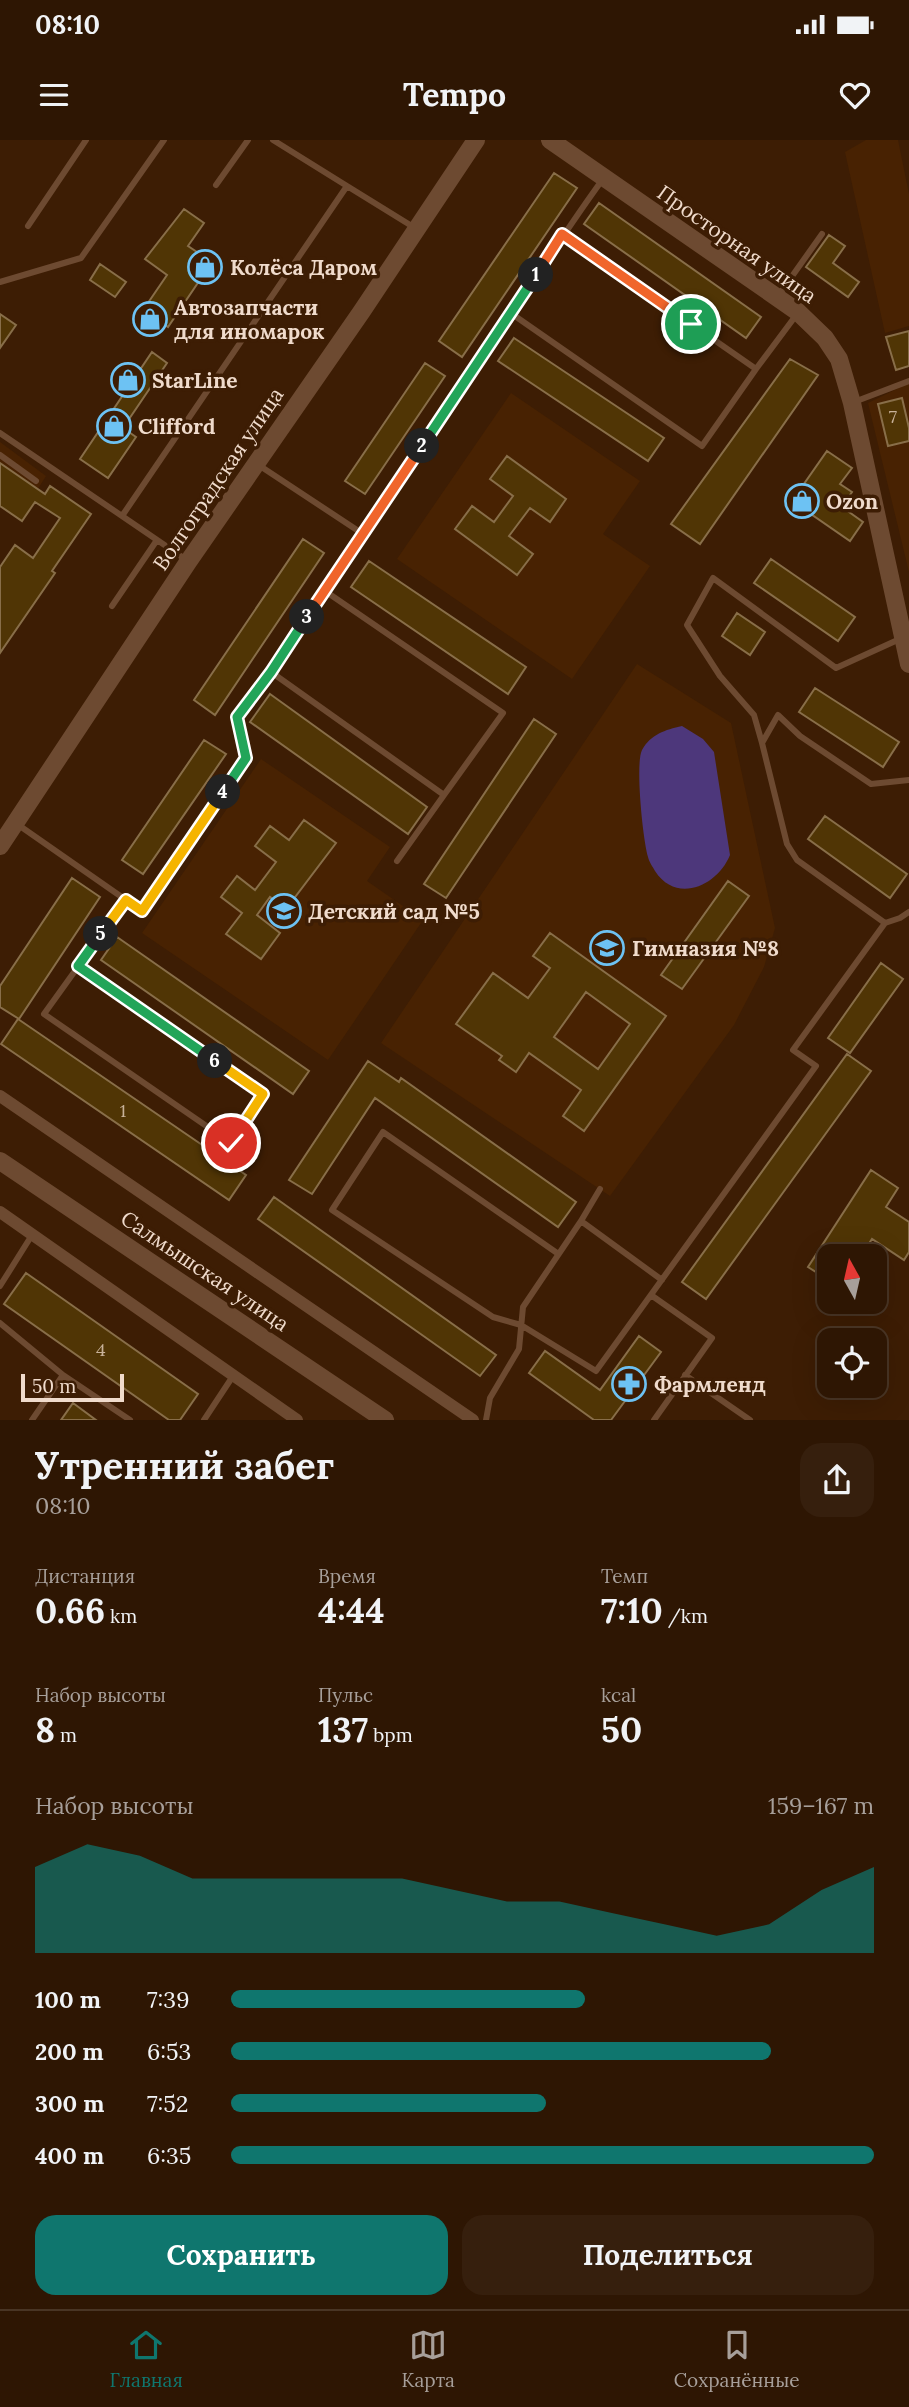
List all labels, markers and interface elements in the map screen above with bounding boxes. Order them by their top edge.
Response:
text: 08:10 [35,8,100,41]
text: Tempo [403,74,506,115]
icon: menu [35,76,73,114]
icon: heart [836,76,874,114]
street label: Просторная улица [652,179,822,309]
shop icon: Колёса Даром [186,248,224,286]
place label: Колёса Даром [230,254,377,281]
pin: 1 [518,258,554,292]
text: 1 [532,262,539,286]
place label: Автозапчасти для иномарок [174,294,325,345]
pin [661,294,721,354]
shop icon: Автозапчасти для иномарок [131,300,169,338]
icon: arrive [672,305,710,343]
shop icon: StarLine [109,361,147,399]
place label: StarLine [152,367,238,394]
street label: Волгоградская улица [147,382,289,576]
house number: 7 [889,405,897,428]
shop icon: Clifford [95,407,133,445]
place label: Clifford [138,413,216,440]
pin: 2 [404,428,440,464]
text: 2 [416,433,427,457]
shop icon: Ozon [783,482,821,520]
place label: Ozon [826,488,878,515]
pin: 3 [290,600,324,634]
text: 3 [301,604,312,628]
pin: 4 [206,774,241,810]
text: 4 [217,779,228,803]
school or university icon: Детский сад №5 [265,892,303,930]
place label: Детский сад №5 [308,898,480,925]
pin: 5 [84,916,119,952]
text: 5 [95,921,106,945]
school or university icon: Гимназия №8 [588,929,626,967]
place label: Гимназия №8 [632,935,779,962]
pin: 6 [198,1044,232,1079]
text: 6 [209,1048,220,1072]
house number: 1 [120,1099,126,1122]
pin [201,1113,261,1173]
icon: check [212,1124,250,1162]
street label: Салмышская улица [116,1205,294,1337]
north arrow [817,1244,887,1314]
map controls [817,1244,887,1398]
button: locate [817,1328,887,1398]
house number: 4 [96,1338,106,1361]
pharmacy icon: Фармленд [610,1365,648,1403]
scale bar [21,1371,124,1403]
place label: Фармленд [654,1371,766,1398]
text: 50 m [32,1374,76,1398]
text: Утренний забег [35,1441,334,1489]
button: share [800,1443,874,1517]
text: 08:10 [35,1491,91,1520]
text: Дистанция [35,1564,135,1588]
text: Время [318,1564,376,1588]
text: Темп [601,1564,648,1588]
text: 0.66 [35,1588,105,1633]
text: 4:44 [318,1588,385,1633]
text: 7:10 [601,1588,663,1633]
text: km [105,1604,137,1628]
text: /km [663,1604,708,1628]
text: Набор высоты [35,1683,166,1707]
text: Пульс [318,1683,373,1707]
text: kcal [601,1683,636,1707]
text: 8 [35,1707,55,1752]
text: 137 [318,1707,368,1752]
text: 50 [601,1707,642,1752]
text: m [55,1723,77,1747]
text: bpm [368,1723,413,1747]
text: Набор высоты [35,1791,193,1820]
text: 159–167 m [768,1791,874,1820]
text: 100 m [35,1985,101,2014]
text: 7:39 [147,1985,189,2014]
text: 200 m [35,2037,104,2066]
text: 6:53 [147,2037,191,2066]
text: 300 m [35,2089,104,2118]
text: 7:52 [147,2089,188,2118]
text: 400 m [35,2141,104,2170]
text: 6:35 [147,2141,191,2170]
button: Сохранить [35,2215,448,2295]
button: Поделиться [462,2215,874,2295]
tab: Главная [109,2326,183,2392]
tab: Карта [402,2326,455,2392]
tab: Сохранённые [674,2326,800,2392]

